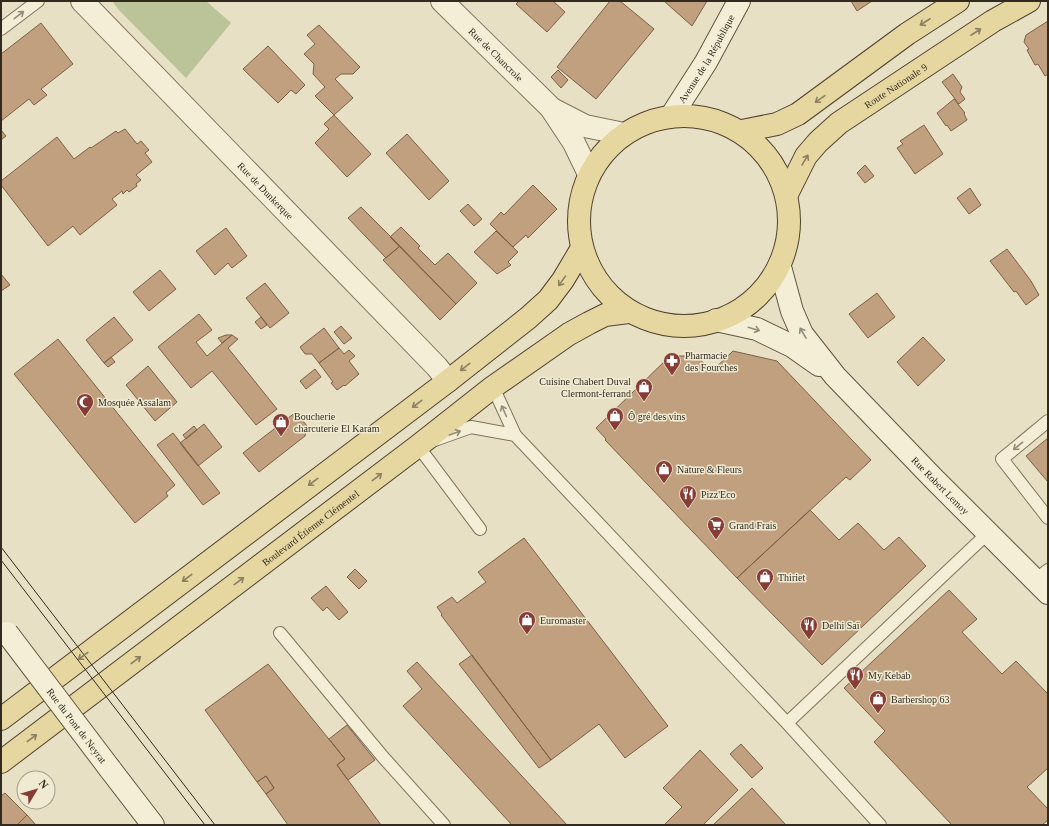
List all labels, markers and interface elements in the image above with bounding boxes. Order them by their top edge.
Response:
one-way arrow [14,11,25,19]
street label: Avenue de la République [676,12,737,105]
one-way arrow [920,18,931,26]
street label: Rue de Chancrole [467,25,526,84]
one-way arrow [970,28,981,36]
street label: Route Nationale 9 [862,61,929,110]
one-way arrow [815,95,826,103]
one-way arrow [801,154,809,166]
street label: Rue de Dunkerque [236,160,296,222]
one-way arrow [558,276,566,287]
one-way arrow [748,326,761,333]
one-way arrow [799,327,807,339]
place label: Pharmacie des Fourches [685,350,738,373]
pharmacy icon: Pharmacie des Fourches [662,351,682,376]
one-way arrow [460,363,471,372]
place label: Cuisine Chabert Duval Clermont-ferrand [539,376,631,399]
shop icon: Cuisine Chabert Duval Clermont-ferrand [634,377,654,402]
mosque icon: Mosquée Assalam [75,392,95,417]
place label: Mosquée Assalam [98,397,171,408]
one-way arrow [411,400,422,408]
one-way arrow [500,405,507,417]
shop icon: Ô gré des vins [605,406,625,431]
place label: Boucherie charcuterie El Karam [294,411,380,434]
place label: Ô gré des vins [628,411,686,422]
shop icon: Boucherie charcuterie El Karam [271,412,291,437]
one-way arrow [448,429,461,436]
one-way arrow [1012,442,1023,450]
street label: Rue Robert Lemoy [910,454,971,516]
shop icon: Nature & Fleurs [654,459,674,484]
place label: Nature & Fleurs [677,464,742,475]
one-way arrow [371,473,382,482]
one-way arrow [307,478,318,487]
restaurant icon: Pizz'Eco [678,484,698,509]
street label: Boulevard Étienne Clémentel [260,487,361,568]
place label: Pizz'Eco [701,489,736,500]
supermarket icon: Grand Frais [706,515,726,540]
place label: Grand Frais [729,520,777,531]
shop icon: Thiriet [755,567,775,592]
place label: Thiriet [778,572,805,583]
one-way arrow [181,573,192,582]
one-way arrow [234,577,245,586]
shop icon: Euromaster [517,610,537,635]
place label: Euromaster [540,615,587,626]
restaurant icon: Delhi Saï [799,615,819,640]
place label: Delhi Saï [822,620,860,631]
one-way arrow [78,652,89,660]
one-way arrow [130,656,141,664]
restaurant icon: My Kebab [845,665,865,690]
place label: My Kebab [868,670,911,681]
street label: Rue du Pont de Neyrat [45,686,109,765]
shop icon: Barbershop 63 [868,689,888,714]
place label: Barbershop 63 [891,694,950,705]
one-way arrow [27,734,38,742]
north arrow [16,770,56,810]
text: N [37,777,51,791]

